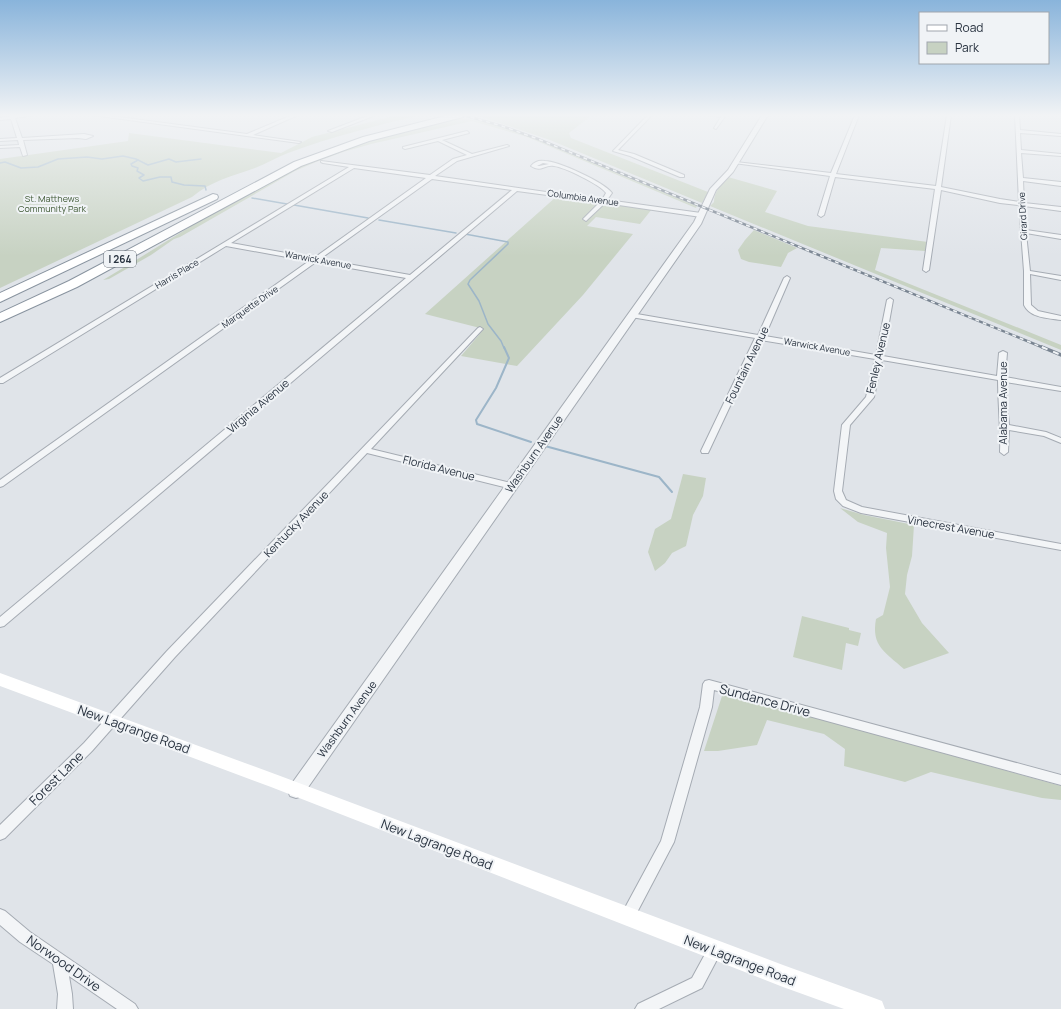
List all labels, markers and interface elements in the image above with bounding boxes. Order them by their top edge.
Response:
legend [919,12,1049,64]
text: Road [955,19,983,36]
text: Park [955,39,980,56]
street label: Columbia Avenue [547,186,620,209]
park label: St. Matthews Community Park [18,192,86,215]
street label: Girard Drive [1015,192,1030,240]
street label: Warwick Avenue [284,247,352,272]
road number: I 264 [104,251,136,267]
street label: Harris Place [152,255,201,292]
street label: Marquette Drive [219,282,281,331]
street label: Fenley Avenue [862,320,893,395]
street label: Fountain Avenue [721,323,772,406]
street label: Warwick Avenue [783,334,851,359]
street label: Alabama Avenue [995,361,1010,445]
street label: Virginia Avenue [223,375,292,436]
street label: Washburn Avenue [501,411,566,496]
street label: Florida Avenue [402,451,477,484]
street label: Kentucky Avenue [260,487,332,560]
street label: Vinecrest Avenue [906,511,996,542]
street label: Washburn Avenue [314,677,380,760]
street label: Sundance Drive [717,679,813,721]
street label: New Lagrange Road [75,700,193,758]
street label: Forest Lane [25,747,87,809]
street label: New Lagrange Road [378,814,496,874]
street label: New Lagrange Road [681,930,799,990]
street label: Norwood Drive [23,931,105,996]

